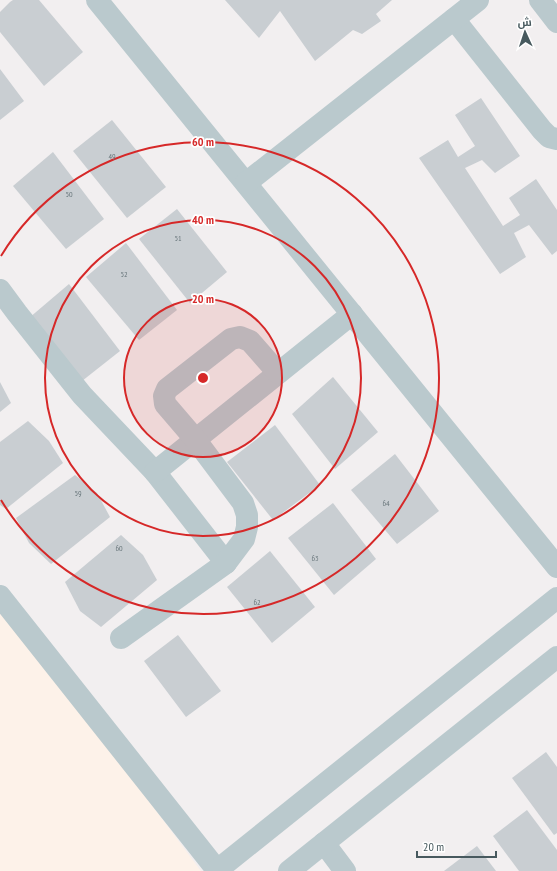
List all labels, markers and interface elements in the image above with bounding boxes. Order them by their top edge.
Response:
north arrow [505,12,545,52]
text: ش [517,15,532,29]
text: 60 m [192,134,214,149]
house number: 49 [108,151,116,161]
house number: 50 [65,189,73,199]
text: 40 m [192,212,214,227]
house number: 51 [174,233,182,243]
house number: 52 [120,269,128,279]
text: 20 m [192,291,214,306]
centre of rings [196,371,210,385]
house number: 59 [74,488,82,498]
house number: 64 [382,498,390,508]
house number: 60 [115,543,123,553]
house number: 63 [311,553,319,563]
house number: 62 [253,597,261,607]
scale bar [417,833,496,859]
text: 20 m [423,839,444,854]

